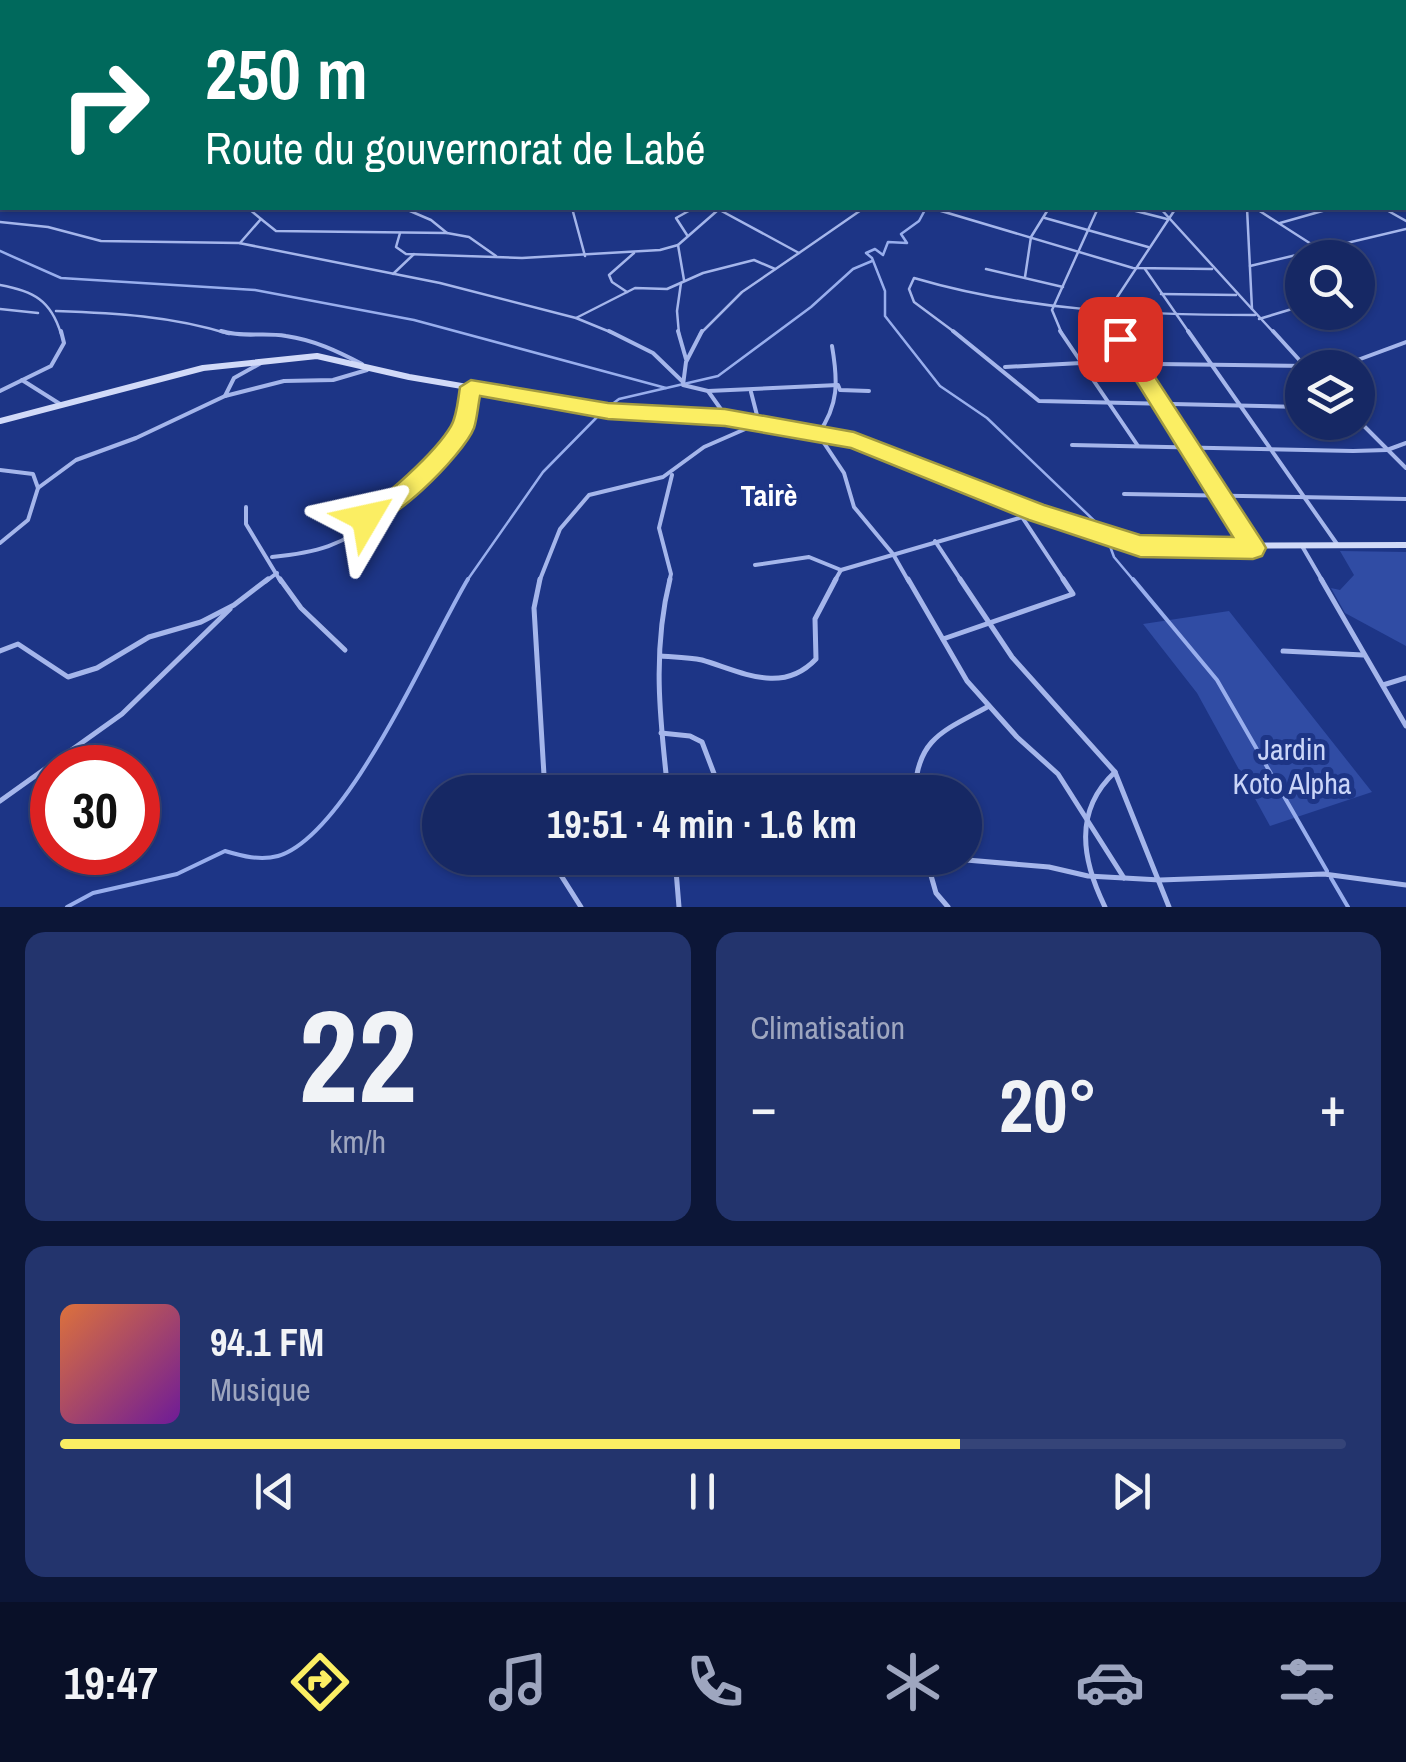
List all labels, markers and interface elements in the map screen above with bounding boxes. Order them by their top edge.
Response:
text: 250 m [205,27,368,121]
icon: right [40,40,170,170]
text: Route du gouvernorat de Labé [205,117,706,178]
map controls [1285,240,1375,440]
button: search [1285,240,1375,330]
pin [1078,297,1163,382]
icon: arrive [1093,312,1148,367]
button: layers [1285,350,1375,440]
position arrow [314,466,418,570]
district label: Tairè [741,475,798,515]
park label: Jardin Koto Alpha [1232,729,1352,803]
speed limit sign: 30 [30,745,160,875]
text: 19:51 · 4 min · 1.6 km [547,799,857,850]
text: 22 [298,967,417,1143]
text: Climatisation [751,1006,905,1049]
text: 20° [999,1054,1097,1155]
text: − [751,1069,777,1143]
text: + [1320,1069,1346,1143]
text: km/h [329,1120,386,1163]
text: 94.1 FM [210,1317,324,1368]
text: Musique [210,1368,311,1411]
icon: previous [247,1464,302,1519]
icon: pause [675,1464,730,1519]
icon: next [1104,1464,1159,1519]
icon: directions [285,1647,355,1717]
icon: music [483,1647,553,1717]
icon: phone [680,1647,750,1717]
icon: climate [878,1647,948,1717]
icon: car [1075,1647,1145,1717]
icon: filters [1272,1647,1342,1717]
text: 19:47 [64,1652,158,1713]

